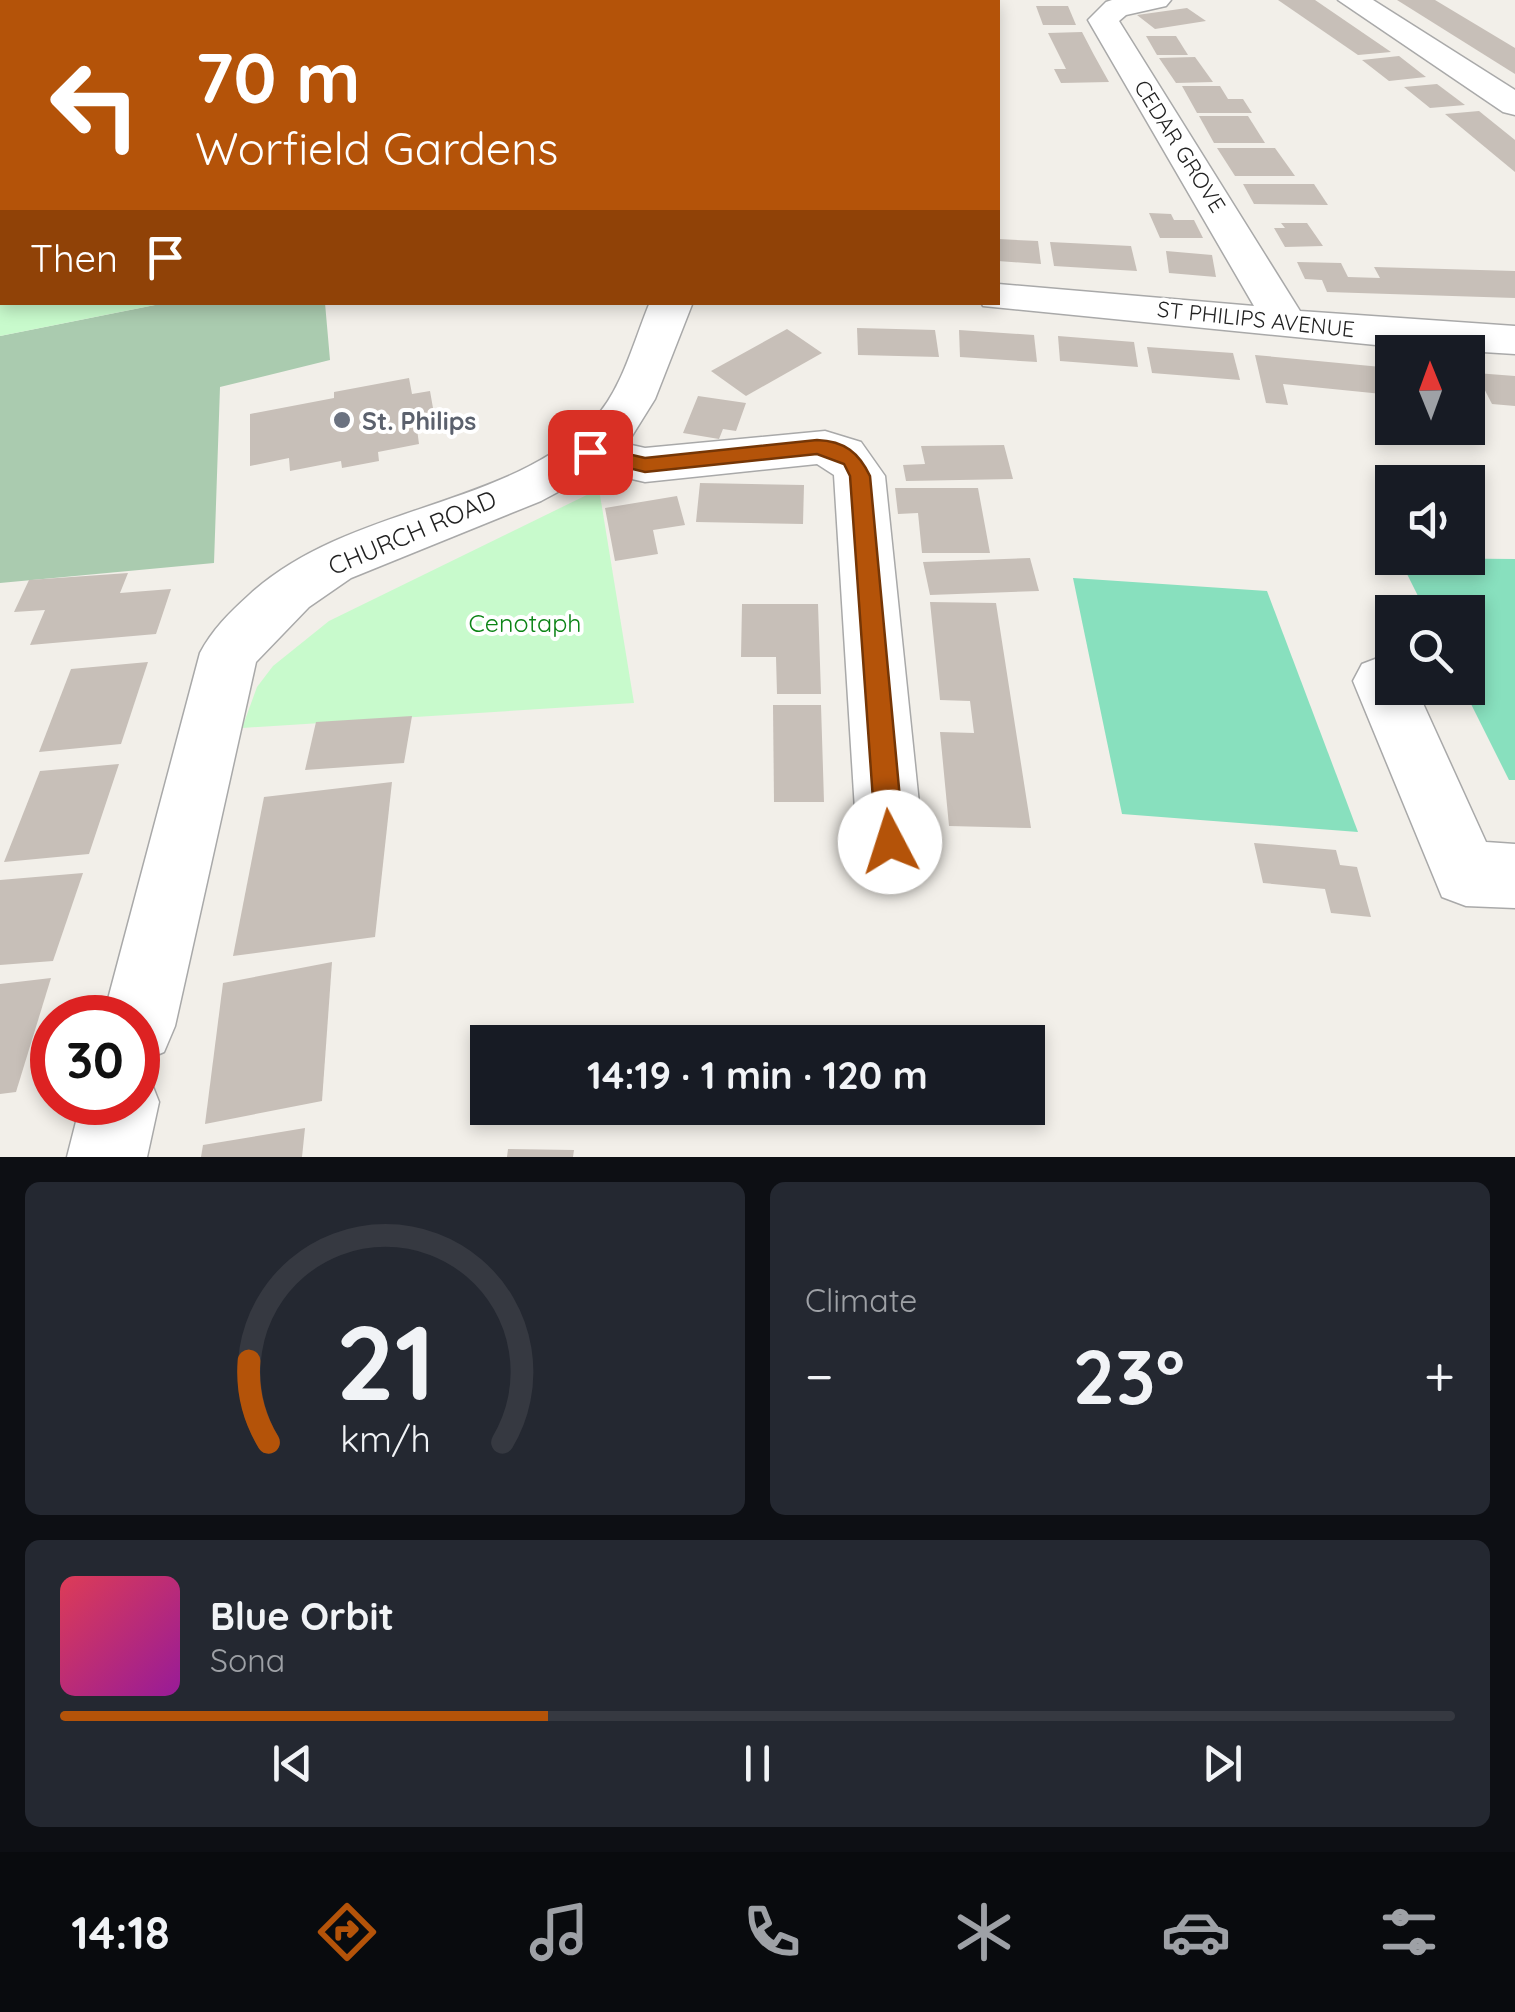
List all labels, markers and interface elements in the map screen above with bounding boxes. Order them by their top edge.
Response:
text: 70 m [195,33,361,121]
icon: left [30,40,160,170]
street label: CEDAR GROVE [1128,75,1232,217]
text: Worfield Gardens [195,120,558,176]
icon: arrive [138,230,193,285]
text: Then [30,234,118,282]
street label: ST PHILIPS AVENUE [1156,295,1356,343]
north arrow [1375,335,1485,445]
map controls [1375,335,1485,705]
place label: St. Philips [362,405,476,436]
marker: St. Philips [331,409,353,431]
pin [548,410,633,495]
icon: arrive [563,425,618,480]
button: sound [1375,465,1485,575]
street label: CHURCH ROAD [323,483,501,581]
button: search [1375,595,1485,705]
park label: Cenotaph [469,607,581,638]
position arrow [838,790,942,894]
speed limit sign: 30 [30,995,160,1125]
text: 14:19 · 1 min · 120 m [587,1051,928,1099]
text: Climate [805,1280,917,1320]
text: 21 [335,1296,435,1426]
text: 23° [1073,1329,1185,1423]
text: − [805,1341,834,1410]
text: + [1424,1341,1455,1410]
text: km/h [340,1416,430,1461]
text: Blue Orbit [210,1592,394,1640]
text: Sona [210,1640,285,1680]
icon: previous [265,1736,320,1791]
icon: pause [730,1736,785,1791]
icon: next [1195,1736,1250,1791]
icon: directions [312,1897,382,1967]
icon: music [524,1897,594,1967]
icon: phone [737,1897,807,1967]
icon: climate [949,1897,1019,1967]
icon: car [1161,1897,1231,1967]
icon: filters [1374,1897,1444,1967]
text: 14:18 [71,1904,170,1960]

